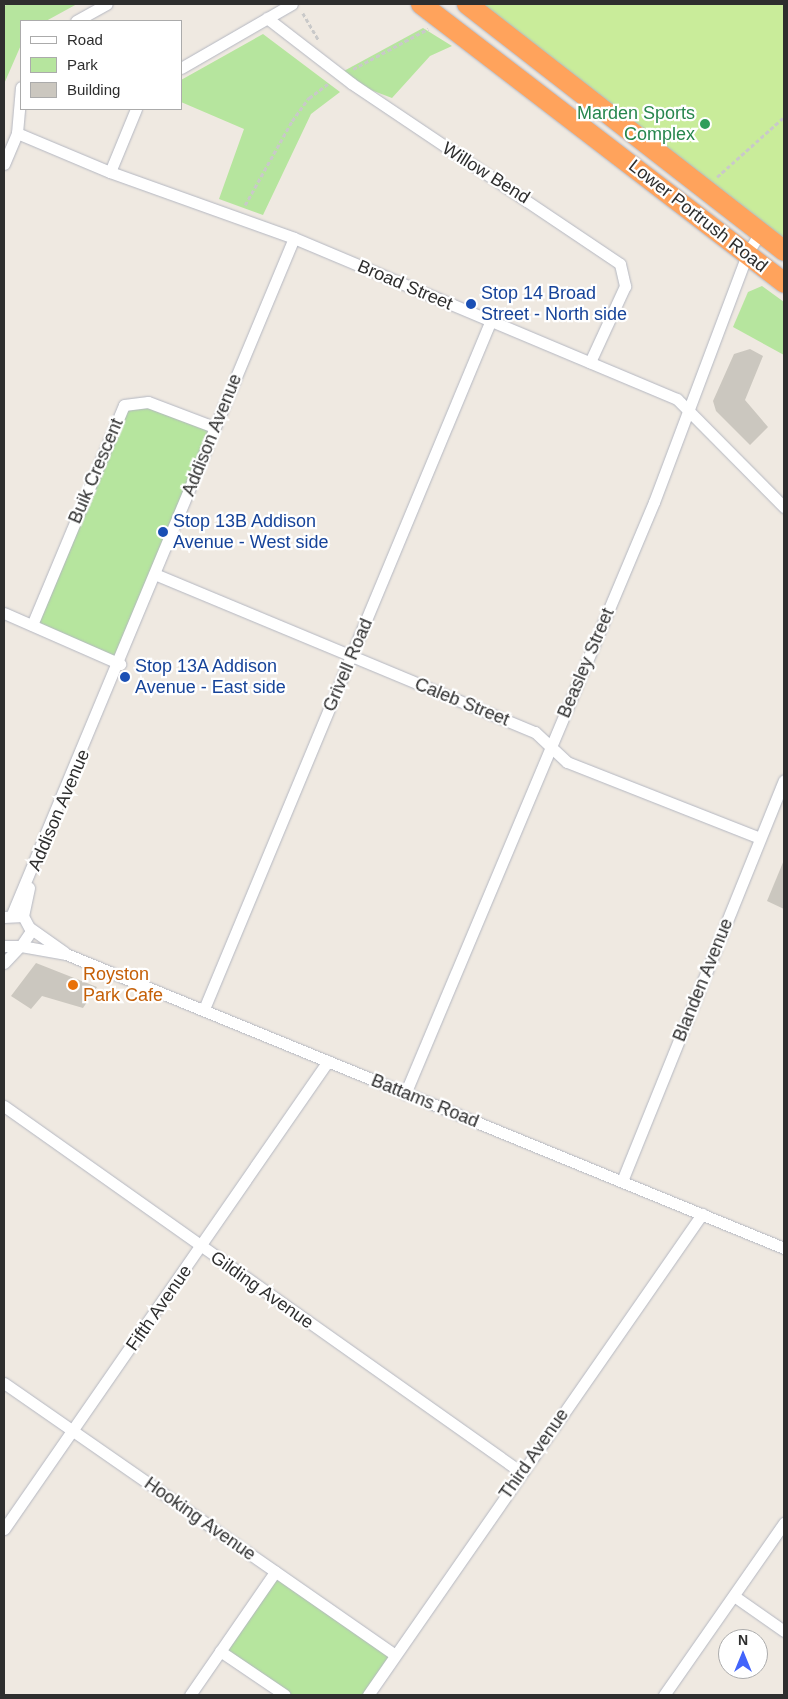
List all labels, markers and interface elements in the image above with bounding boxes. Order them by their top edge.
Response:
legend [20,20,182,110]
text: Road [67,31,103,48]
text: Park [67,56,98,73]
text: Building [67,81,120,98]
place label: Marden Sports Complex [577,103,695,146]
marker: Marden Sports Complex [699,118,711,130]
street label: Willow Bend [438,138,534,208]
street label: Lower Portrush Road [624,155,772,277]
street label: Broad Street [354,255,456,315]
place label: Stop 14 Broad Street - North side [481,283,627,326]
marker: Stop 14 Broad Street - North side [465,298,477,310]
street label: Addison Avenue [177,370,247,500]
street label: Buik Crescent [64,415,128,527]
place label: Stop 13B Addison Avenue - West side [173,511,328,554]
marker: Stop 13B Addison Avenue - West side [157,526,169,538]
street label: Beasley Street [553,605,619,721]
street label: Grivell Road [319,615,377,715]
place label: Stop 13A Addison Avenue - East side [135,656,286,699]
marker: Stop 13A Addison Avenue - East side [119,671,131,683]
street label: Caleb Street [412,673,512,731]
street label: Addison Avenue [24,746,94,874]
street label: Blanden Avenue [668,915,738,1045]
place label: Royston Park Cafe [83,964,163,1006]
marker: Royston Park Cafe [67,979,79,991]
street label: Battams Road [368,1070,482,1132]
street label: Gilding Avenue [206,1246,318,1334]
street label: Fifth Avenue [121,1261,197,1355]
street label: Third Avenue [495,1404,573,1504]
street label: Hooking Avenue [140,1472,260,1566]
north arrow [718,1629,768,1679]
text: N [738,1632,748,1648]

